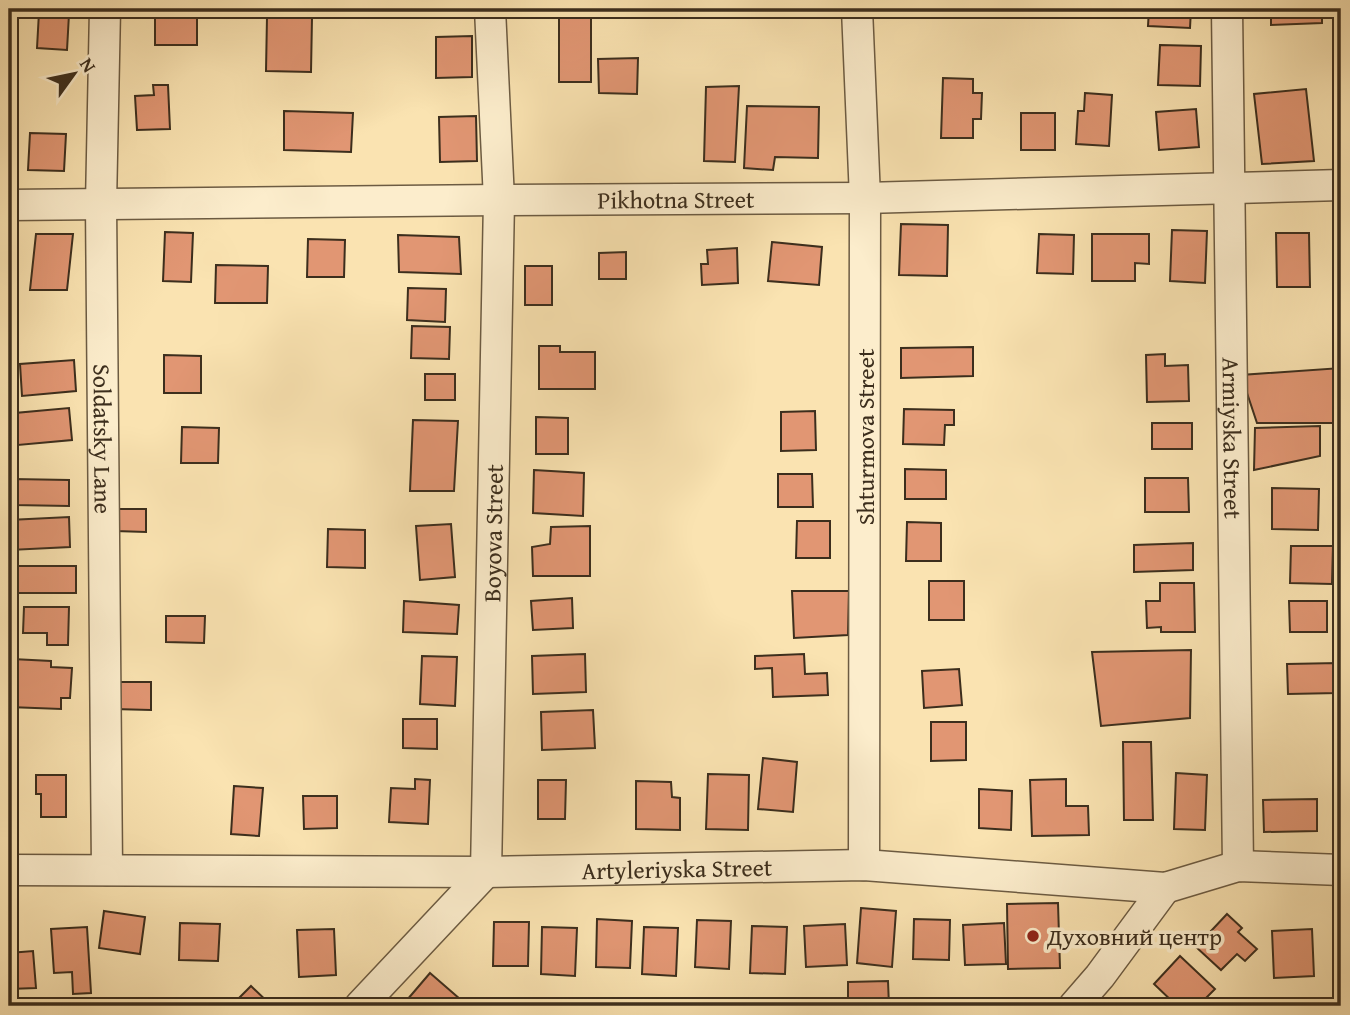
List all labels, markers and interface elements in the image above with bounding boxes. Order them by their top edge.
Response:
north arrow [38,38,108,108]
text: N [73,52,104,78]
street label: Pikhotna Street [597,181,755,217]
street label: Shturmova Street [848,348,883,525]
street label: Armiyska Street [1214,357,1251,520]
street label: Soldatsky Lane [85,364,121,514]
street label: Boyova Street [474,463,511,602]
street label: Artyleriyska Street [581,849,773,888]
place label: Духовний центр [1046,919,1222,954]
marker: Духовний центр [1025,928,1041,944]

